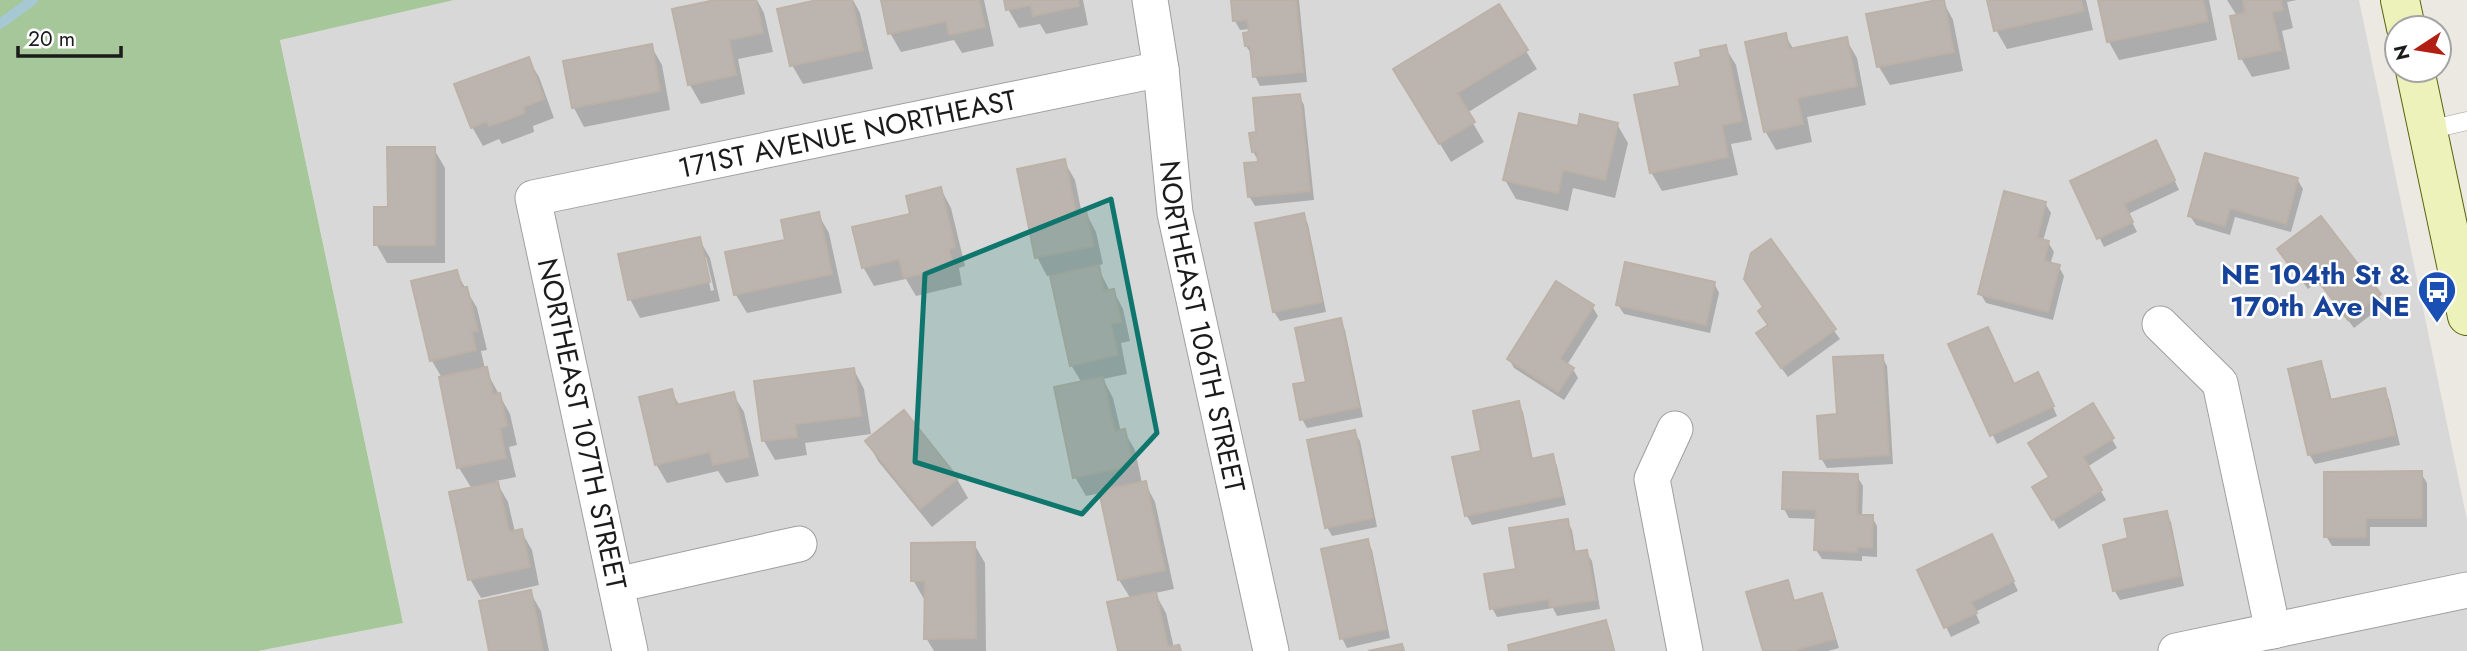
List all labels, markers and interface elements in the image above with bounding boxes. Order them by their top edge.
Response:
scale bar [18,14,121,58]
north arrow [2383,14,2453,84]
text: 20 m [28,24,75,54]
text: N [2387,42,2417,63]
street label: 171ST AVENUE NORTHEAST [674,79,1020,188]
street label: NORTHEAST 106TH STREET [1150,159,1256,496]
place label: NE 104th St & 170th Ave NE [2221,254,2410,327]
street label: NORTHEAST 107TH STREET [527,255,637,593]
bus stop icon: NE 104th St & 170th Ave NE [2416,269,2458,324]

